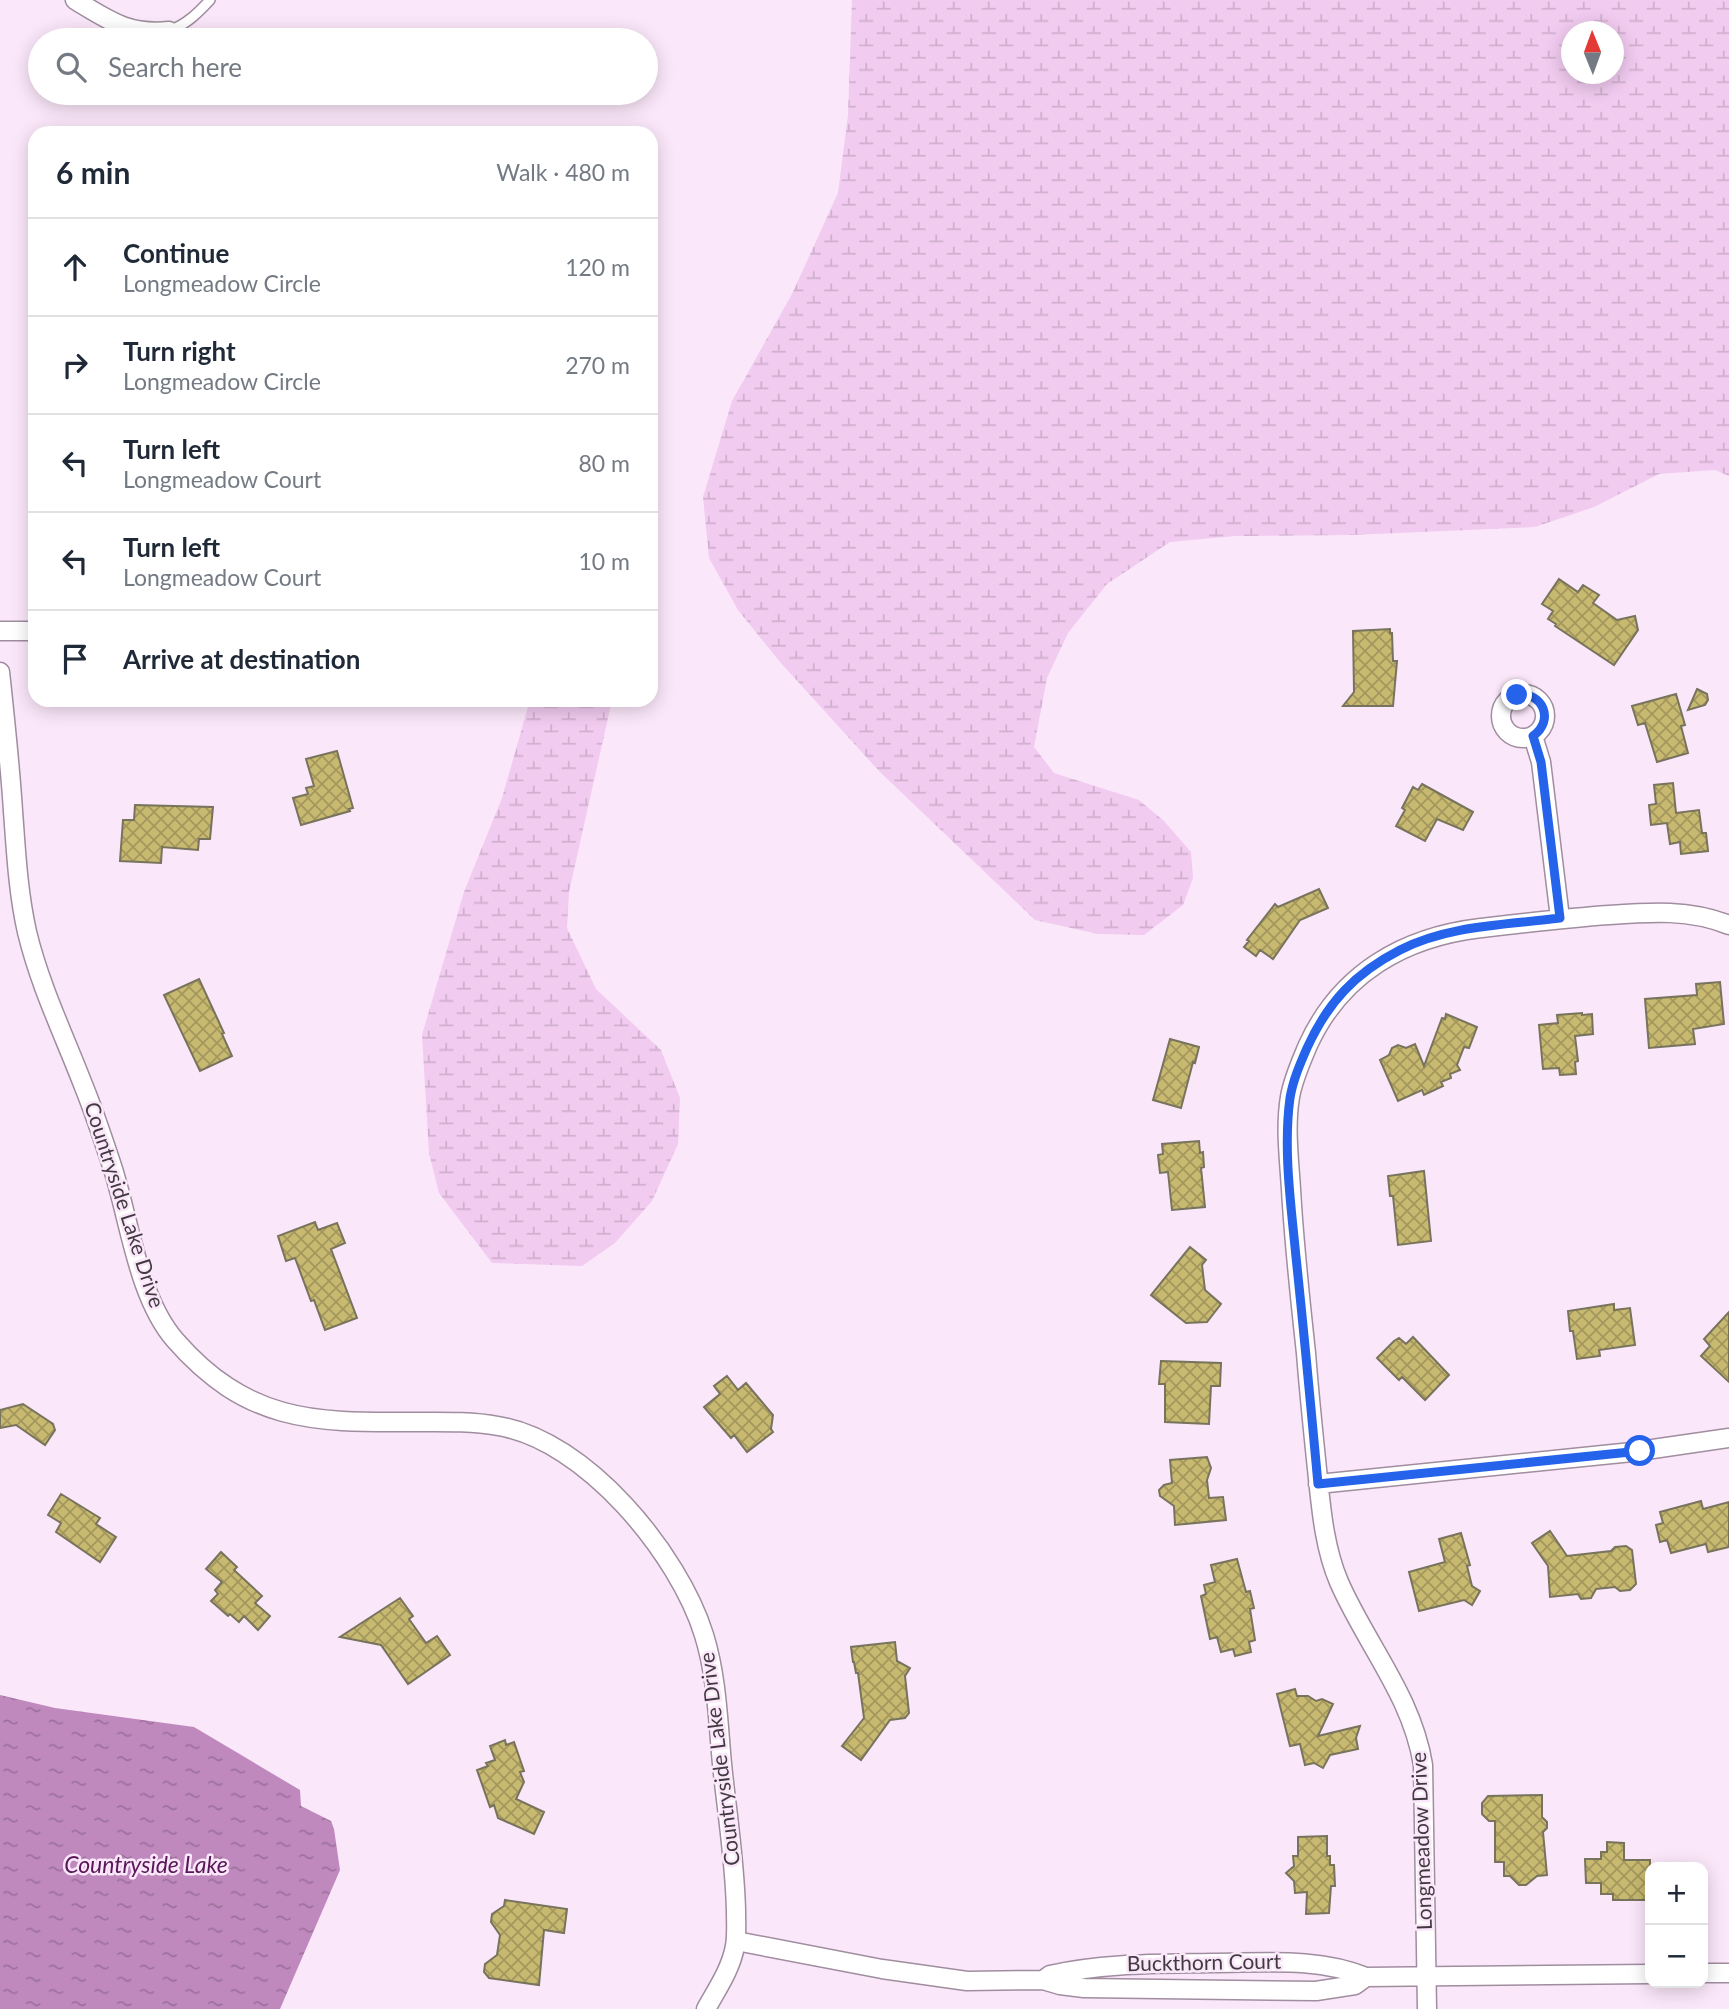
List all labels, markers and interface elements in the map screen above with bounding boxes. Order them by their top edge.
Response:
north arrow [1561,21,1624,84]
search box [28,28,658,105]
icon: search [52,48,90,86]
text: Search here [108,51,242,83]
text: 6 min [56,154,130,190]
text: Walk · 480 m [496,158,630,186]
text: Continue [123,237,229,269]
icon: ahead [56,248,94,286]
text: 120 m [565,253,630,281]
text: Longmeadow Circle [123,269,321,297]
text: Turn right [123,335,236,367]
icon: right [56,346,94,384]
text: 270 m [565,351,630,379]
text: Longmeadow Circle [123,367,321,395]
text: Turn left [123,433,220,465]
icon: left [56,444,94,482]
text: 80 m [579,449,630,477]
text: Longmeadow Court [123,465,321,493]
text: Turn left [123,531,220,563]
icon: left [56,542,94,580]
text: 10 m [579,547,630,575]
text: Longmeadow Court [123,563,321,591]
icon: arrive [56,640,94,678]
text: Arrive at destination [123,643,360,675]
route end [1501,679,1532,710]
street label: Countryside Lake Drive [80,1098,171,1311]
route start [1624,1435,1655,1466]
street label: Countryside Lake Drive [693,1651,744,1867]
street label: Longmeadow Drive [1405,1751,1436,1931]
water label: Countryside Lake [64,1850,228,1878]
map controls [1645,1862,1708,1988]
button: + [1645,1862,1708,1925]
button: − [1645,1925,1708,1988]
street label: Buckthorn Court [1127,1948,1282,1975]

